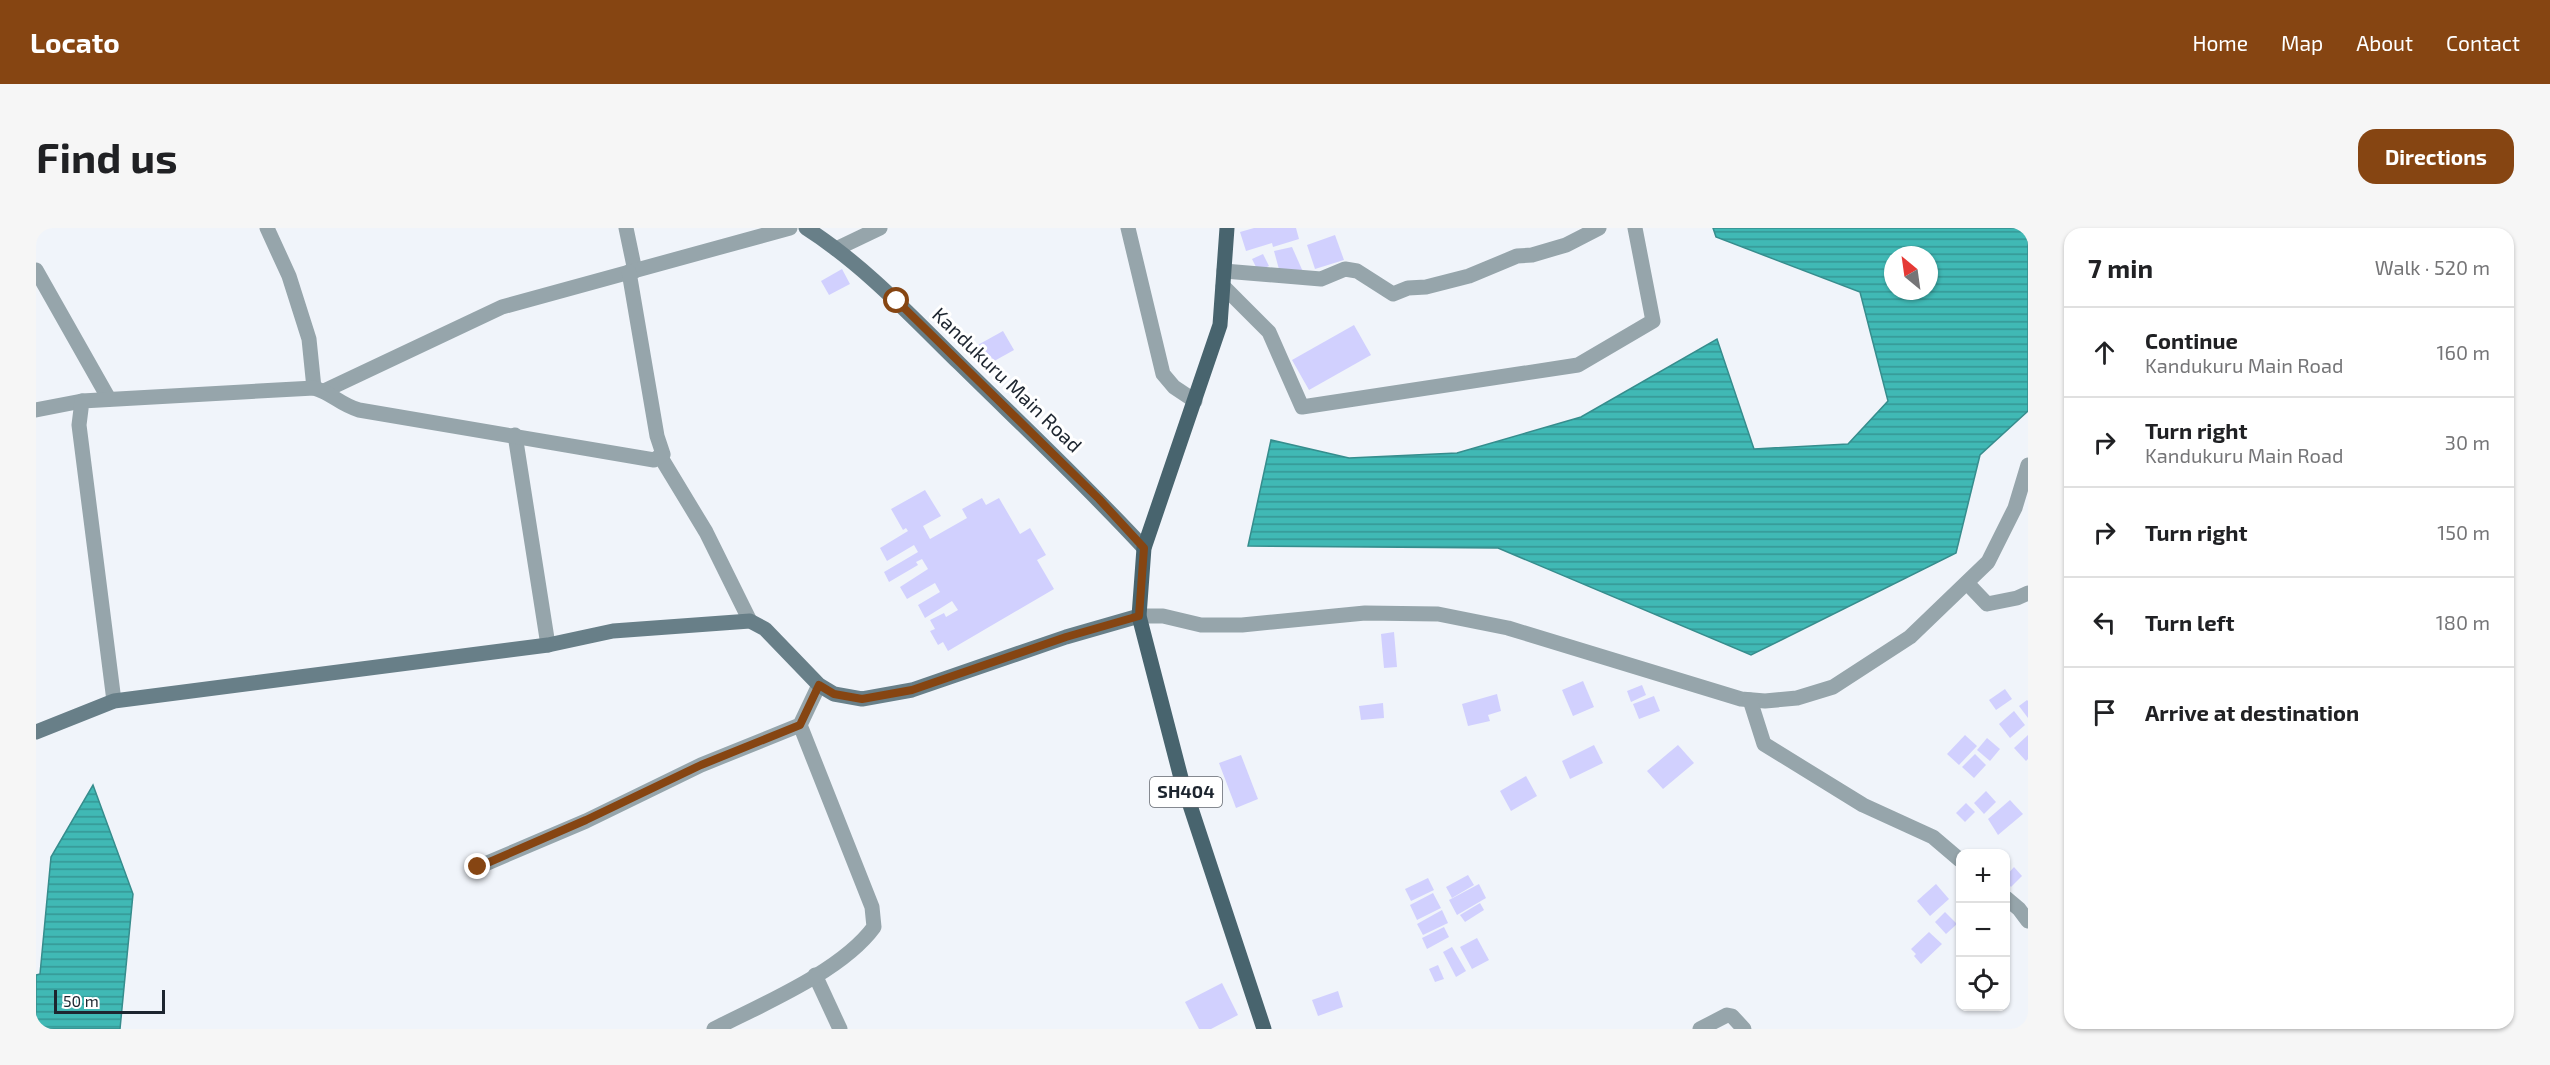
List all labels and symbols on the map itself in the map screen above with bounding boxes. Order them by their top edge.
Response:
north arrow [1884,246,1938,300]
route start [883,287,909,313]
street label: Kandukuru Main Road [928,302,1087,457]
road number: SH404 [1150,777,1222,807]
route end [464,853,490,879]
scale bar [54,987,165,1014]

